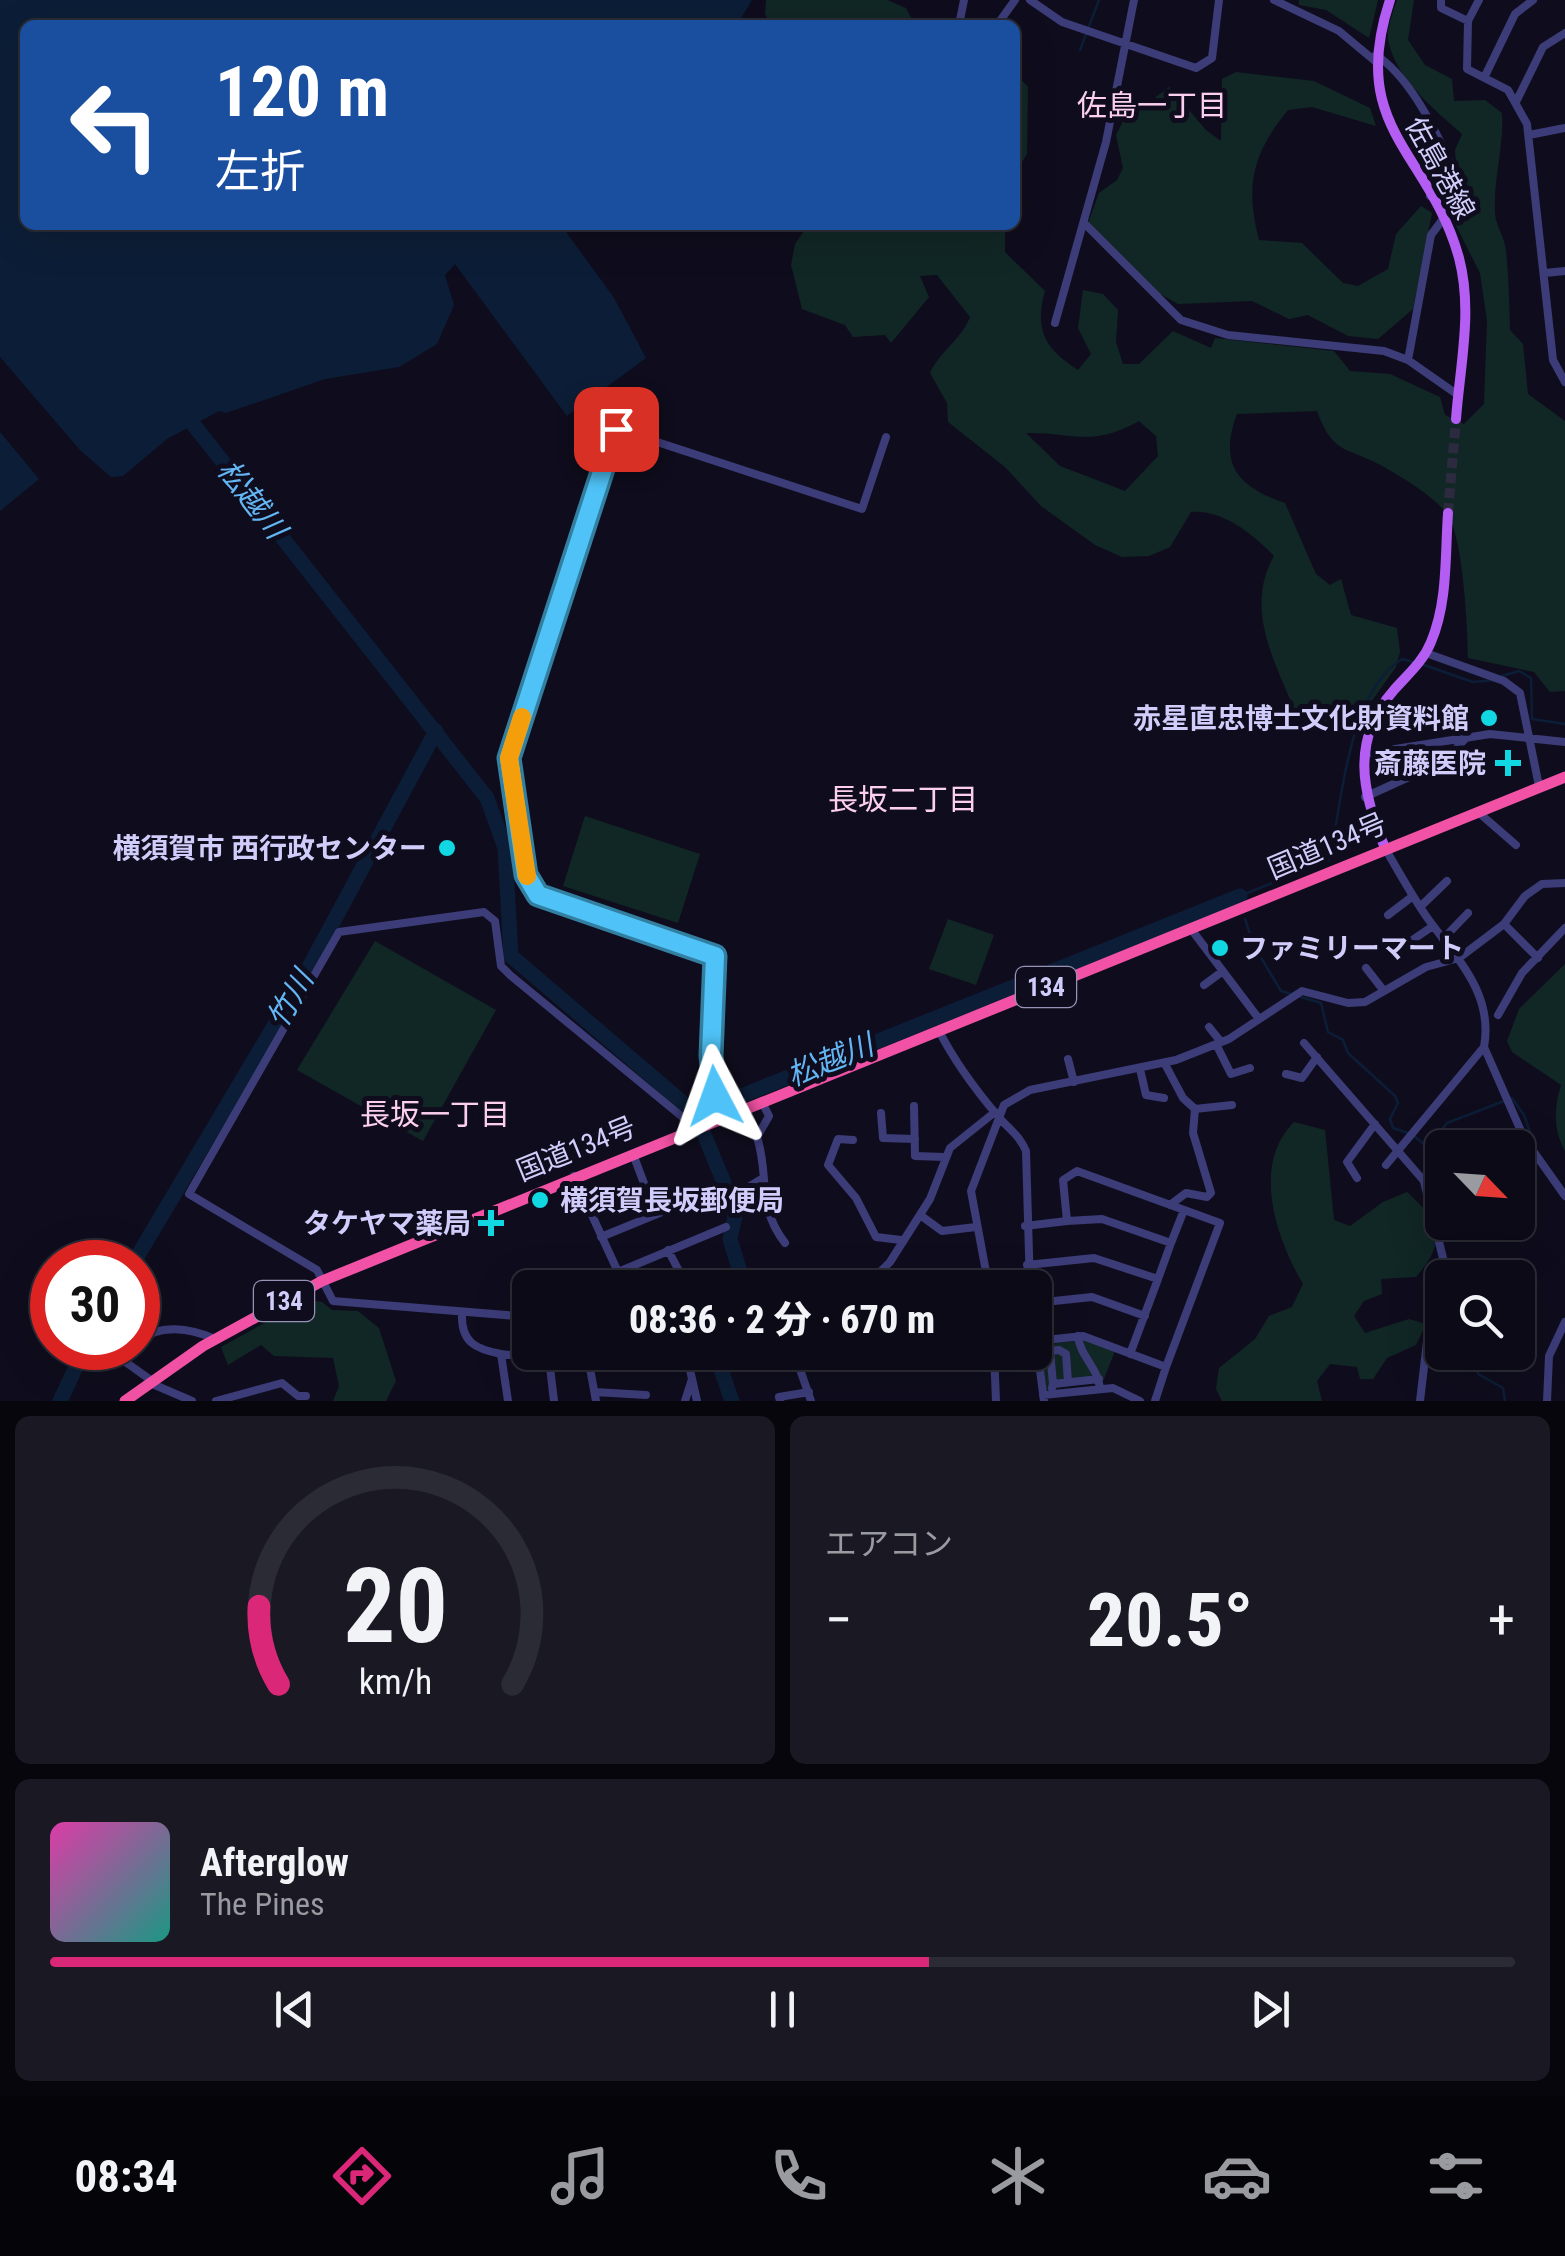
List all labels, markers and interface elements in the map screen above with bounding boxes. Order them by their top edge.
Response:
text: 120 m [215,51,389,133]
icon: left [50,60,180,190]
district label: 佐島一丁目 [1077,88,1227,123]
street label: 佐島港線 [1398,111,1482,225]
text: 左折 [215,145,305,198]
pin [574,387,659,472]
icon: arrive [589,402,644,457]
water label: 松越川 [211,453,295,548]
place label: 赤星直忠博士文化財資料館 [1133,702,1469,735]
marker: 赤星直忠博士文化財資料館 [1478,707,1500,729]
place label: 斎藤医院 [1374,747,1486,780]
marker: 斎藤医院 [1495,750,1521,776]
district label: 長坂二丁目 [828,782,978,817]
street label: 国道134号 [1263,806,1391,886]
place label: 横須賀市 西行政センター [113,832,427,865]
marker: 横須賀市 西行政センター [436,837,458,859]
place label: ファミリーマート [1240,932,1464,965]
marker: ファミリーマート [1209,937,1231,959]
water label: 竹川 [260,962,322,1034]
road number: 134 [1016,967,1076,1007]
water label: 松越川 [782,1026,881,1093]
position arrow [663,1044,767,1148]
district label: 長坂一丁目 [360,1097,510,1132]
street label: 国道134号 [512,1110,640,1188]
north arrow [1425,1130,1535,1240]
map controls [1425,1130,1535,1370]
place label: 横須賀長坂郵便局 [560,1184,784,1217]
marker: 横須賀長坂郵便局 [529,1189,551,1211]
place label: タケヤマ薬局 [303,1207,471,1240]
marker: タケヤマ薬局 [480,1212,502,1234]
speed limit sign: 30 [30,1240,160,1370]
button: search [1425,1260,1535,1370]
road number: 134 [254,1281,314,1321]
text: 08:36 · 2 分 · 670 m [629,1298,935,1342]
text: エアコン [825,1525,953,1563]
text: 20 [342,1546,448,1667]
text: 20.5° [1087,1576,1253,1664]
text: − [825,1588,853,1652]
text: + [1488,1588,1515,1652]
text: km/h [358,1661,432,1703]
text: Afterglow [200,1841,349,1885]
text: The Pines [200,1885,325,1923]
icon: previous [267,1982,322,2037]
icon: pause [755,1982,810,2037]
icon: next [1243,1982,1298,2037]
icon: directions [327,2141,397,2211]
icon: music [545,2141,615,2211]
icon: phone [764,2141,834,2211]
icon: climate [983,2141,1053,2211]
icon: car [1202,2141,1272,2211]
icon: filters [1421,2141,1491,2211]
text: 08:34 [74,2150,178,2203]

